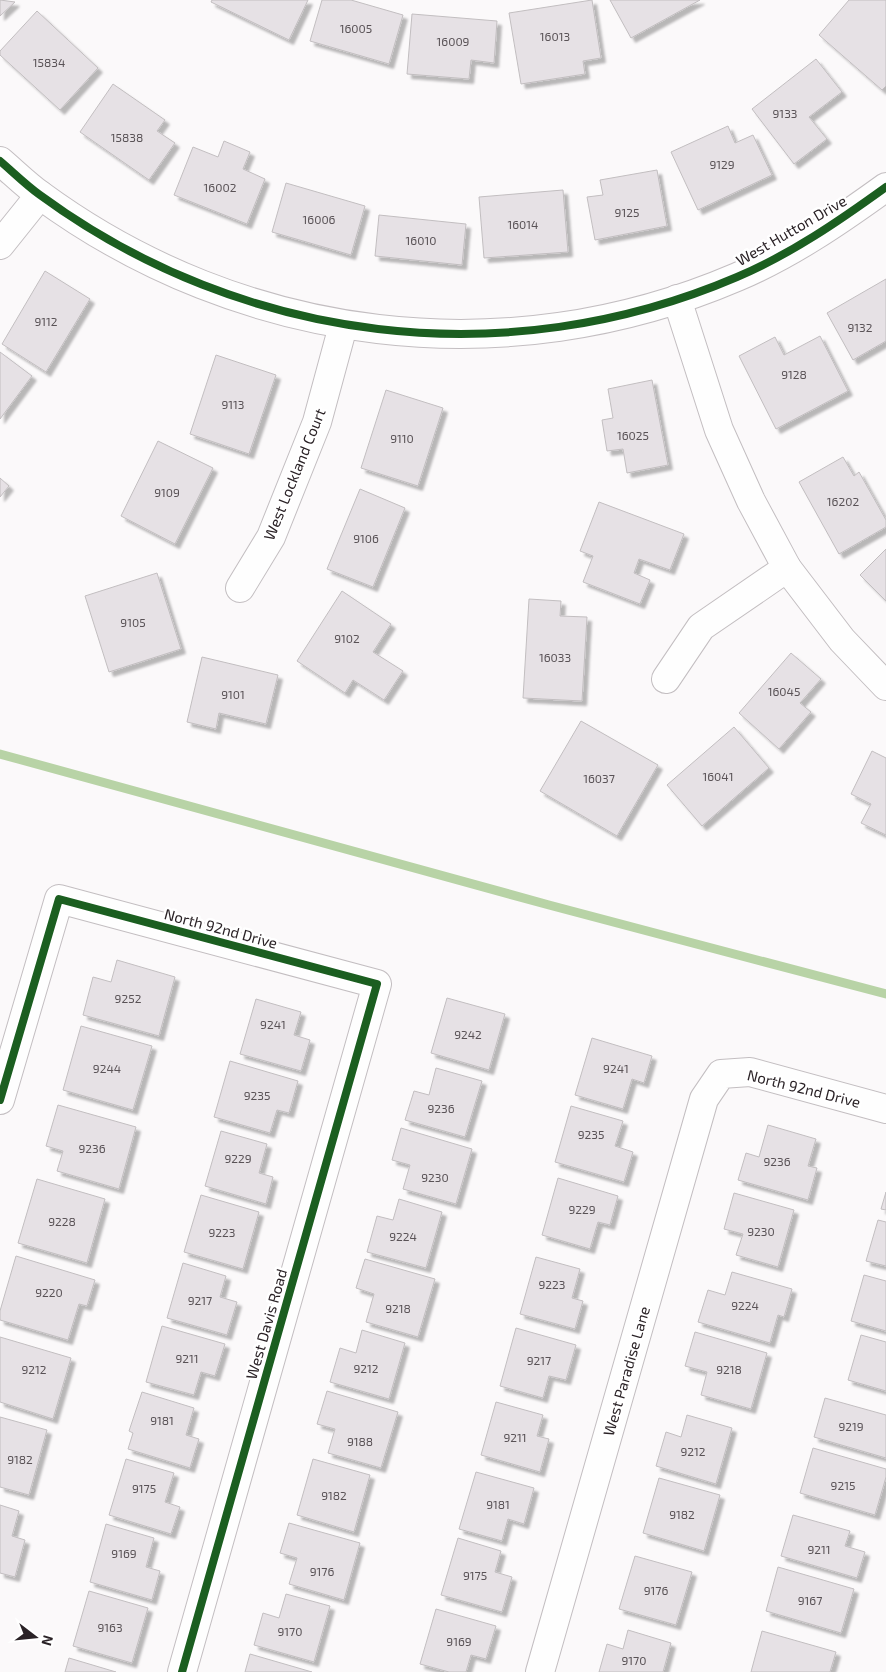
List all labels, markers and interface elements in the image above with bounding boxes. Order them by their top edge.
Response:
house number: 16005 [340,21,372,35]
house number: 16013 [540,29,570,43]
house number: 16009 [437,34,470,48]
house number: 15834 [33,55,65,69]
house number: 9133 [773,106,797,120]
house number: 15838 [111,130,143,144]
house number: 9129 [709,157,735,171]
house number: 16002 [204,180,237,194]
street label: West Hutton Drive [732,191,850,269]
house number: 9125 [615,205,639,219]
house number: 16006 [303,212,336,226]
house number: 16014 [507,217,539,231]
house number: 16010 [406,233,436,247]
house number: 9112 [34,314,58,328]
house number: 9132 [847,320,873,334]
house number: 9128 [781,367,807,381]
house number: 9113 [221,397,245,411]
street label: West Lockland Court [259,405,329,543]
house number: 16025 [617,428,649,442]
house number: 9110 [390,431,414,445]
house number: 9109 [154,485,180,499]
house number: 16202 [827,494,859,508]
house number: 9106 [353,531,379,545]
house number: 9105 [120,615,146,629]
house number: 9102 [334,631,360,645]
house number: 16033 [539,650,571,664]
house number: 16045 [768,684,800,698]
house number: 9101 [221,687,245,701]
house number: 16041 [702,769,734,783]
house number: 16037 [583,771,615,785]
street label: North 92nd Drive [163,904,279,952]
house number: 9252 [115,991,142,1005]
house number: 9241 [260,1017,286,1031]
house number: 9242 [454,1027,482,1041]
house number: 9244 [93,1061,121,1075]
house number: 9241 [603,1061,629,1075]
street label: North 92nd Drive [745,1065,863,1111]
house number: 9235 [244,1088,270,1102]
house number: 9236 [427,1101,455,1115]
house number: 9235 [578,1127,604,1141]
house number: 9236 [78,1141,106,1155]
house number: 9229 [224,1151,252,1165]
house number: 9236 [763,1154,791,1168]
house number: 9230 [421,1170,449,1184]
house number: 9229 [568,1202,596,1216]
house number: 9228 [48,1214,76,1228]
house number: 9230 [747,1224,775,1238]
house number: 9223 [208,1225,236,1239]
house number: 9224 [389,1229,417,1243]
street label: West Davis Road [242,1267,290,1381]
house number: 9223 [538,1277,566,1291]
house number: 9220 [35,1285,63,1299]
house number: 9217 [188,1293,212,1307]
house number: 9224 [731,1298,759,1312]
house number: 9218 [385,1301,411,1315]
street label: West Paradise Lane [599,1304,653,1438]
house number: 9211 [175,1351,199,1365]
house number: 9217 [527,1353,551,1367]
house number: 9212 [353,1361,379,1375]
house number: 9212 [21,1362,47,1376]
house number: 9218 [716,1362,742,1376]
house number: 9181 [150,1413,174,1427]
house number: 9219 [838,1419,864,1433]
house number: 9211 [503,1430,527,1444]
house number: 9188 [347,1434,373,1448]
house number: 9212 [680,1444,706,1458]
house number: 9182 [7,1452,33,1466]
house number: 9215 [831,1478,855,1492]
house number: 9175 [132,1481,156,1495]
house number: 9182 [321,1488,347,1502]
house number: 9181 [486,1497,510,1511]
house number: 9182 [669,1507,695,1521]
house number: 9211 [807,1542,831,1556]
house number: 9169 [111,1546,137,1560]
house number: 9176 [310,1564,334,1578]
house number: 9175 [463,1568,487,1582]
house number: 9176 [644,1583,668,1597]
house number: 9167 [798,1593,822,1607]
north arrow [10,1612,60,1662]
house number: 9163 [97,1620,123,1634]
house number: 9170 [277,1624,303,1638]
text: N [38,1634,58,1648]
house number: 9169 [446,1634,472,1648]
house number: 9170 [621,1653,647,1667]

